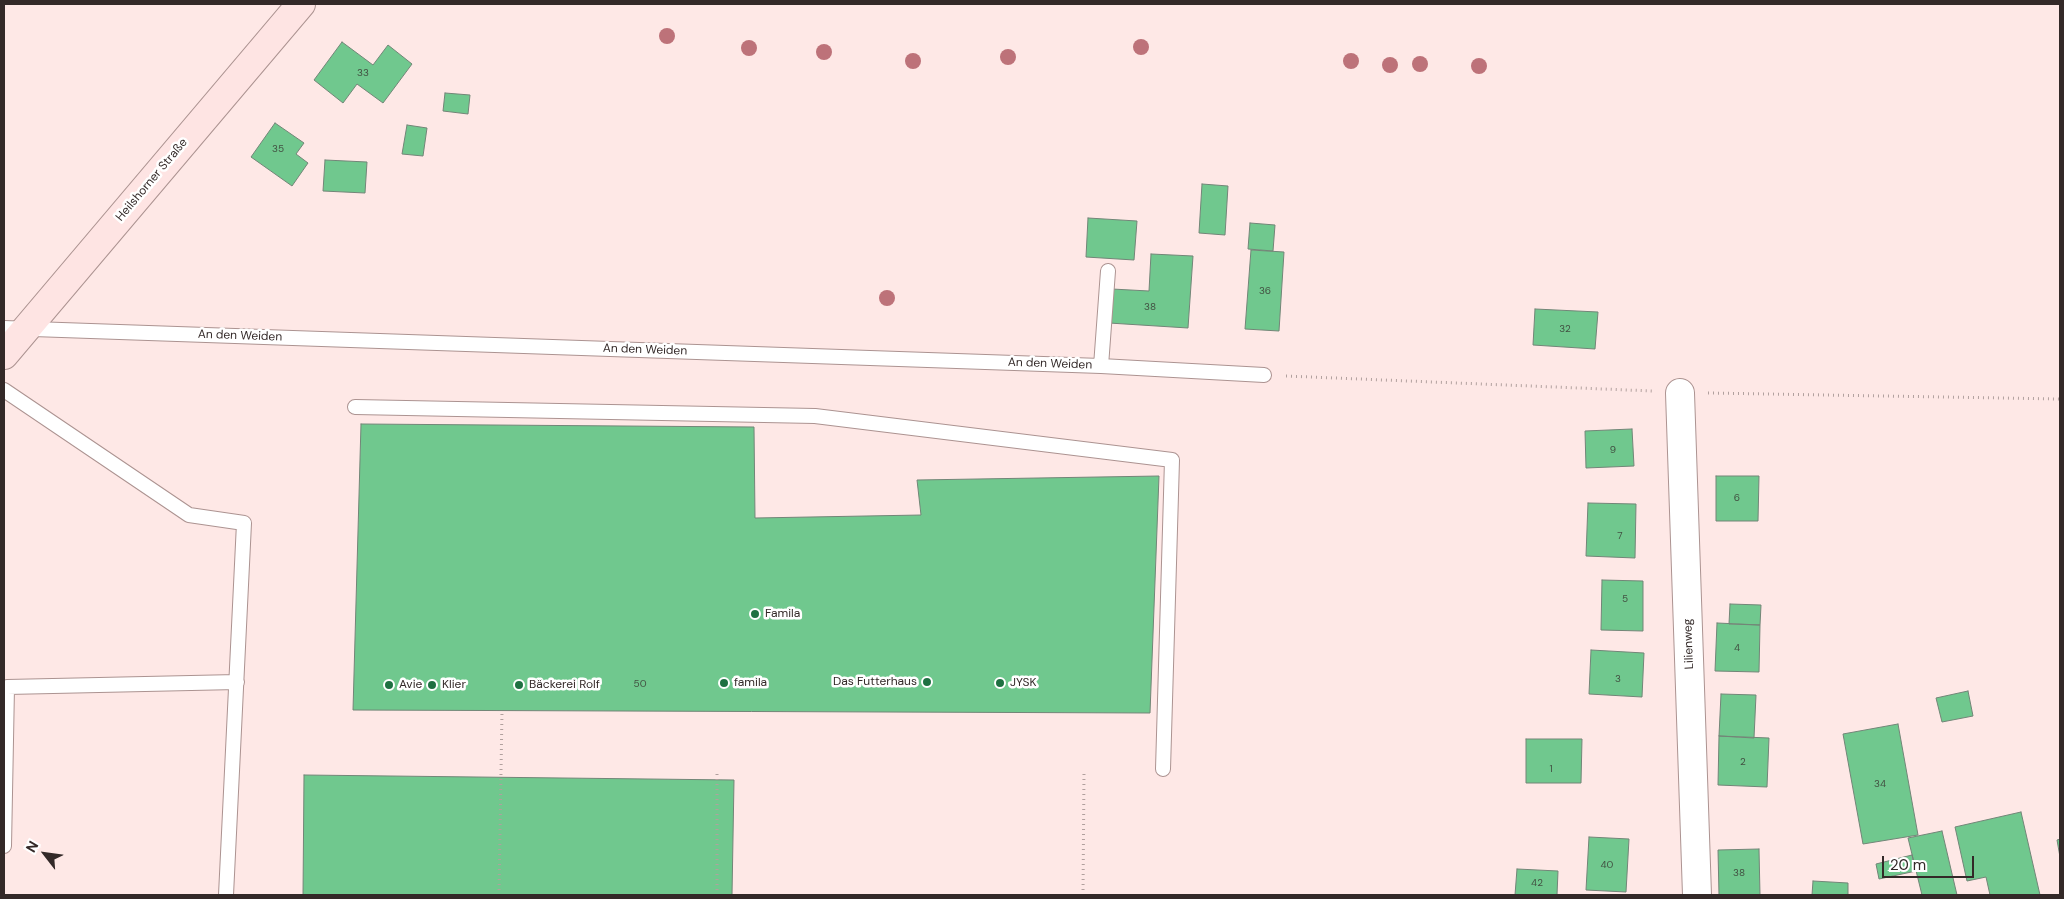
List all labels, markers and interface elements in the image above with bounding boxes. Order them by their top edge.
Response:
house number: 33 [357,67,369,79]
street label: Heilshorner Straße [113,136,191,224]
house number: 35 [272,143,284,155]
house number: 36 [1259,285,1271,297]
house number: 38 [1144,301,1156,313]
house number: 32 [1559,323,1571,335]
street label: An den Weiden [198,327,282,345]
street label: An den Weiden [603,341,687,359]
street label: An den Weiden [1008,355,1092,373]
house number: 9 [1610,444,1616,456]
house number: 6 [1734,492,1740,504]
house number: 7 [1617,530,1623,542]
house number: 5 [1622,593,1628,605]
place label: Famila [765,607,800,621]
marker: Famila [749,608,761,620]
street label: Lilienweg [1681,618,1697,670]
house number: 4 [1734,642,1740,654]
house number: 3 [1615,673,1621,685]
place label: Das Futterhaus [833,675,917,689]
place label: famila [734,676,767,690]
marker: Das Futterhaus [921,676,933,688]
place label: JYSK [1010,676,1036,690]
marker: famila [718,677,730,689]
marker: JYSK [994,677,1006,689]
place label: Avie [399,678,422,692]
place label: Klier [442,678,466,692]
place label: Bäckerei Rolf [529,678,600,692]
house number: 50 [634,678,646,690]
marker: Avie [383,679,395,691]
marker: Klier [426,679,438,691]
marker: Bäckerei Rolf [513,679,525,691]
house number: 2 [1740,756,1746,768]
house number: 1 [1549,763,1553,775]
house number: 34 [1874,778,1886,790]
north arrow [20,829,70,879]
text: N [22,838,42,855]
scale bar [1884,846,1976,878]
text: 20 m [1890,855,1926,875]
house number: 40 [1601,859,1613,871]
house number: 38 [1733,867,1745,879]
house number: 42 [1531,877,1543,889]

